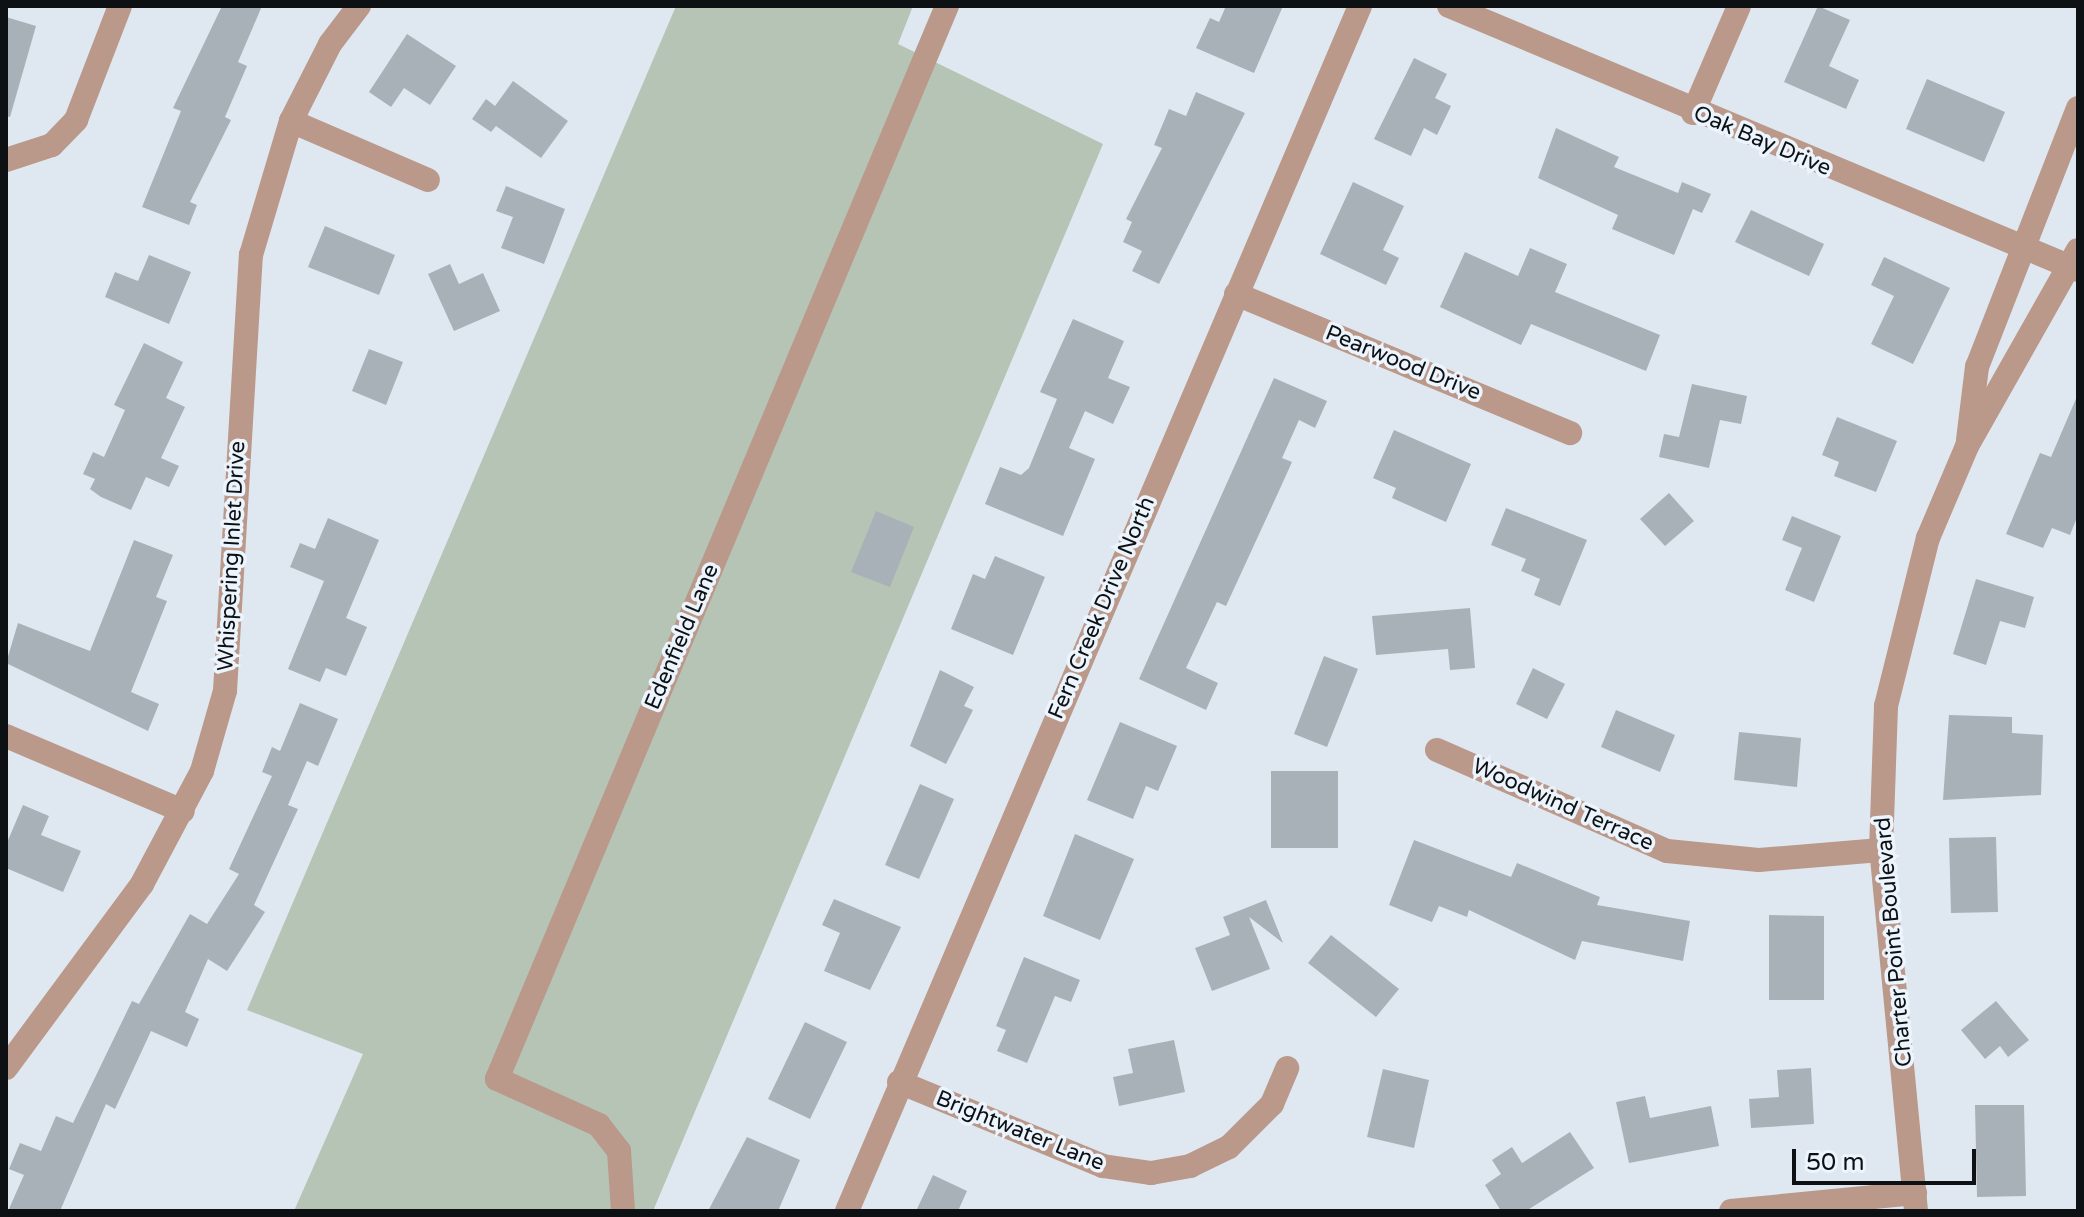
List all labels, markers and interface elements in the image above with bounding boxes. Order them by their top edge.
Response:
street label: Oak Bay Drive [1689,100,1835,182]
street label: Pearwood Drive [1321,320,1485,406]
street label: Whispering Inlet Drive [213,440,251,672]
street label: Fern Creek Drive North [1043,493,1161,723]
street label: Edenfield Lane [639,560,725,714]
street label: Woodwind Terrace [1468,753,1658,857]
street label: Charter Point Boulevard [1870,816,1918,1068]
street label: Brightwater Lane [932,1085,1108,1177]
scale bar [1796,1133,1980,1183]
text: 50 m [1806,1148,1864,1177]

